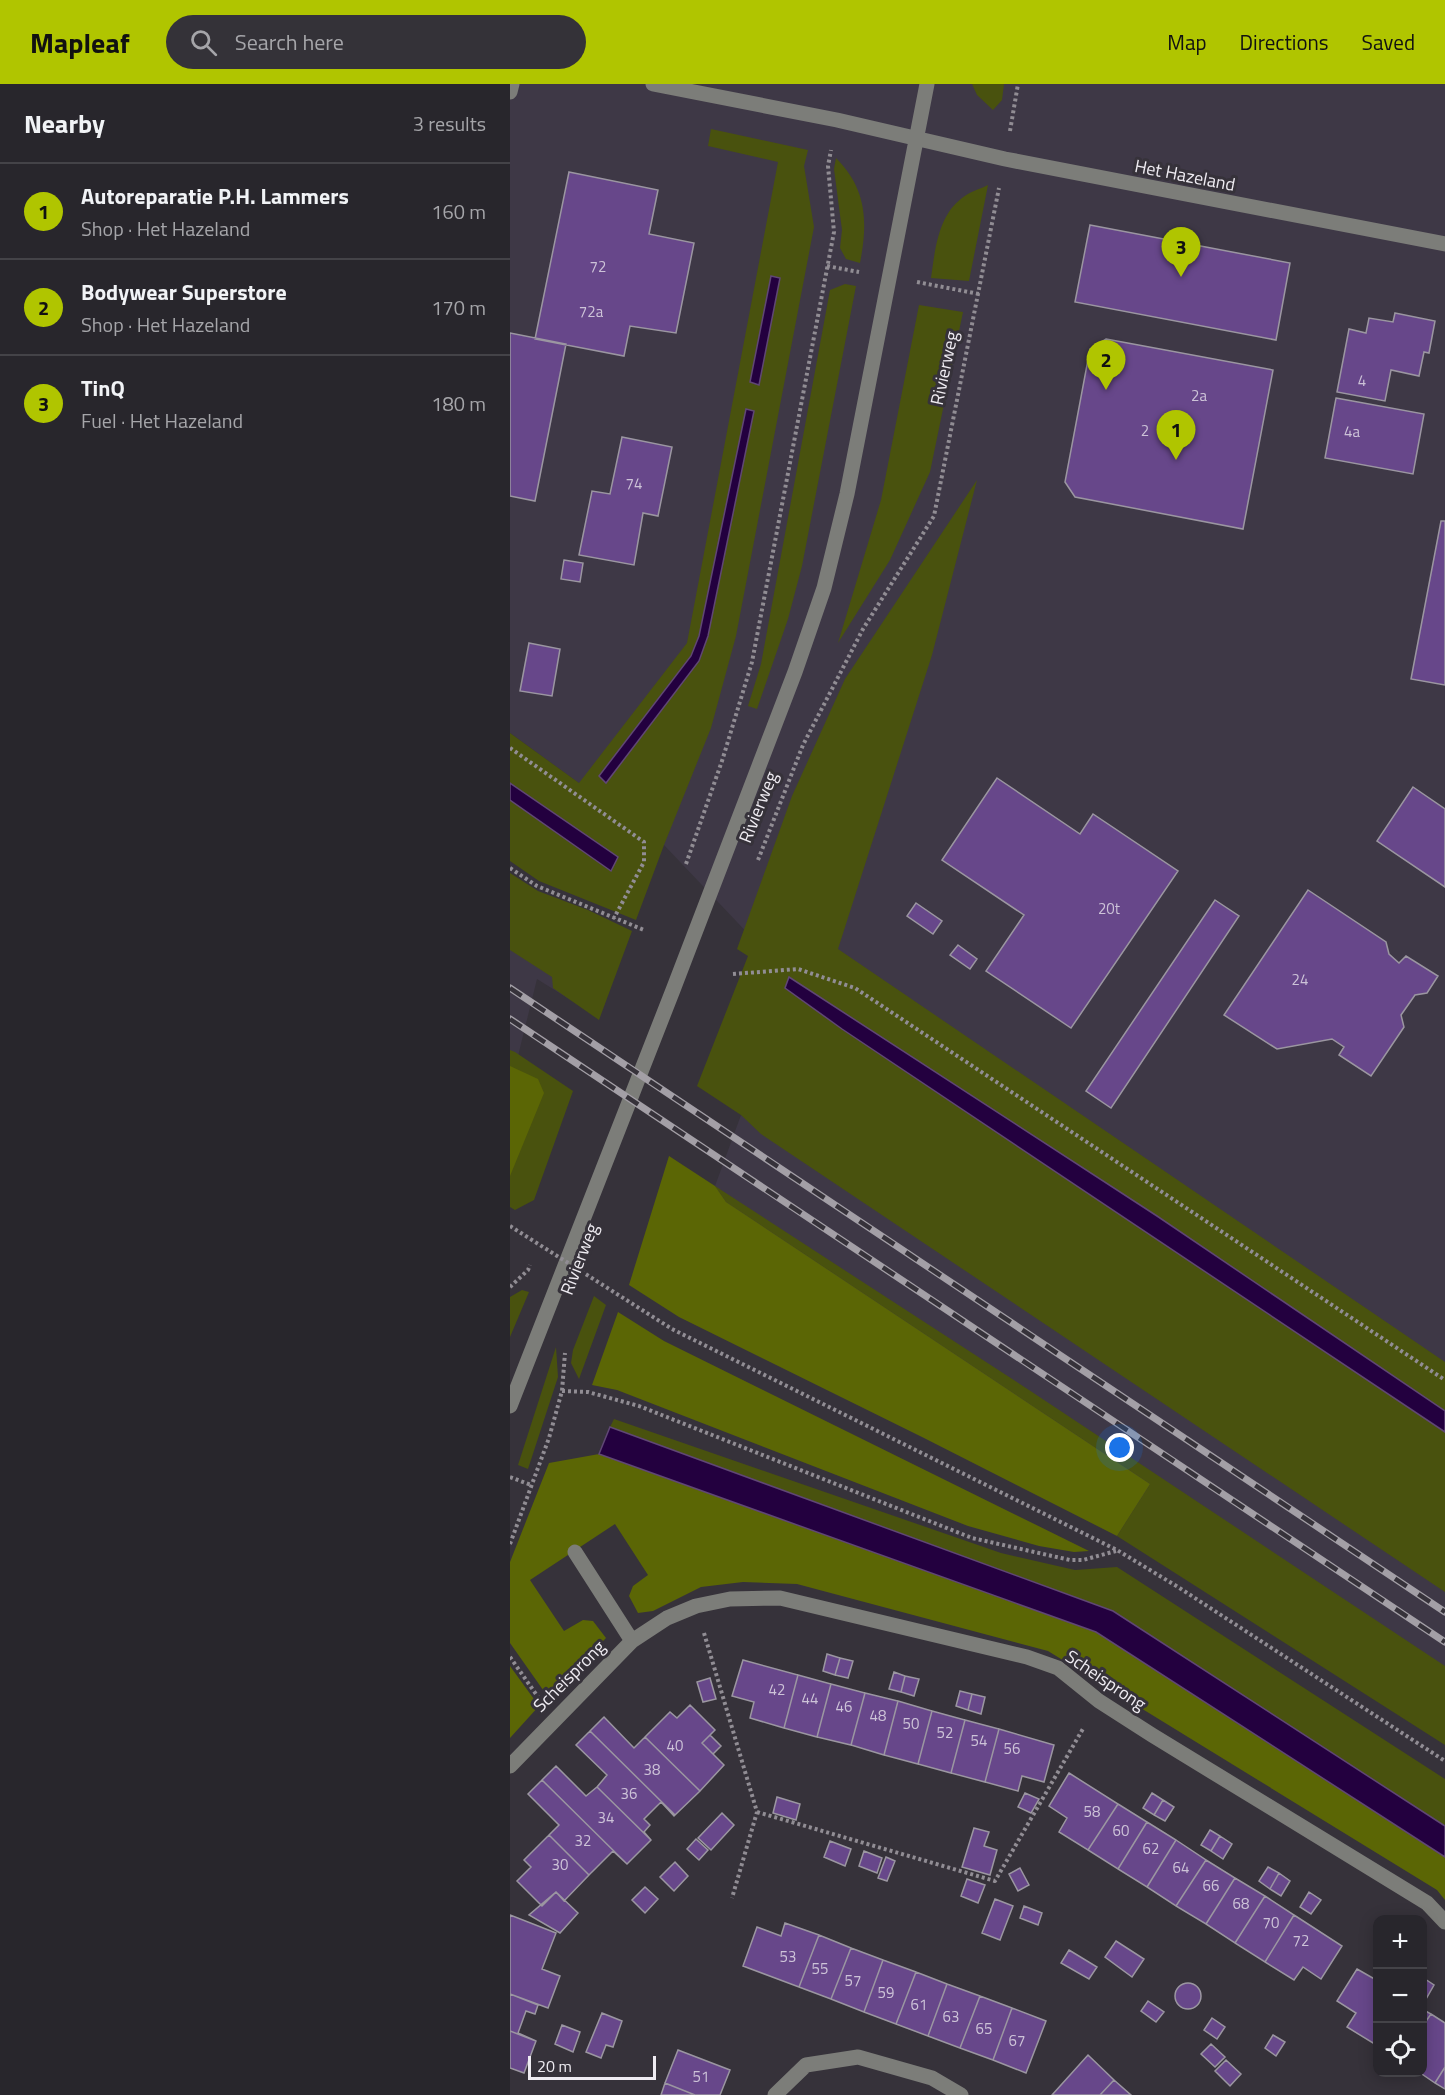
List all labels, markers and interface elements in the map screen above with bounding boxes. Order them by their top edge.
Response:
search box [166,15,586,69]
text: Mapleaf [30,21,130,64]
text: Search here [235,25,344,59]
icon: search [187,26,220,59]
text: Map [1167,26,1207,58]
text: Directions [1240,26,1329,58]
text: Saved [1362,26,1415,58]
text: Nearby [24,104,105,143]
text: 3 results [413,108,486,139]
street label: Het Hazeland [1132,152,1238,198]
text: Autoreparatie P.H. Lammers [81,179,349,213]
text: 1 [38,196,49,227]
text: 160 m [431,196,486,227]
text: Shop · Het Hazeland [81,213,250,244]
pin: 3 [1162,228,1200,277]
house number: 72 [590,255,606,278]
text: Bodywear Superstore [81,275,287,309]
text: 2 [38,292,49,323]
text: 170 m [431,292,486,323]
house number: 72a [579,300,604,323]
text: Shop · Het Hazeland [81,309,250,340]
street label: Rivierweg [923,329,965,407]
pin: 2 [1086,340,1126,390]
house number: 4 [1358,369,1366,392]
text: TinQ [81,371,125,405]
house number: 2a [1191,384,1207,407]
text: 3 [38,388,49,419]
text: 180 m [431,388,486,419]
text: Fuel · Het Hazeland [81,405,243,436]
pin: 1 [1156,410,1196,460]
house number: 2 [1141,419,1149,442]
house number: 4a [1344,420,1360,443]
house number: 74 [626,472,642,495]
street label: Rivierweg [731,767,785,847]
house number: 20t [1098,897,1121,920]
house number: 24 [1292,968,1308,991]
street label: Rivierweg [553,1219,605,1299]
your location [1105,1433,1134,1462]
street label: Scheisprong [527,1634,611,1718]
street label: Scheisprong [1060,1643,1152,1717]
house number: 42 [769,1678,785,1701]
house number: 44 [802,1687,818,1710]
house number: 46 [836,1695,852,1718]
house number: 48 [870,1704,886,1727]
house number: 50 [903,1712,919,1735]
house number: 52 [937,1721,953,1744]
house number: 54 [971,1729,987,1752]
house number: 40 [667,1734,683,1757]
house number: 56 [1004,1737,1020,1760]
house number: 38 [644,1758,660,1781]
house number: 36 [621,1782,637,1805]
house number: 58 [1084,1800,1100,1823]
house number: 34 [598,1806,614,1829]
house number: 60 [1113,1819,1129,1842]
house number: 32 [575,1829,591,1852]
house number: 62 [1143,1837,1159,1860]
house number: 30 [552,1853,568,1876]
house number: 64 [1173,1856,1189,1879]
house number: 66 [1203,1874,1219,1897]
house number: 68 [1233,1892,1249,1915]
house number: 70 [1263,1911,1279,1934]
map controls [1373,1915,1427,2077]
button: + [1373,1915,1427,1969]
house number: 72 [1293,1929,1309,1952]
house number: 53 [780,1945,796,1968]
house number: 55 [812,1957,828,1980]
house number: 57 [845,1969,861,1992]
button: − [1373,1969,1427,2023]
house number: 59 [878,1981,894,2004]
house number: 61 [911,1993,927,2016]
house number: 63 [943,2005,959,2028]
house number: 65 [976,2017,992,2040]
button: locate [1373,2023,1427,2077]
house number: 67 [1009,2029,1025,2052]
scale bar [528,2053,656,2080]
text: 20 m [537,2054,572,2078]
house number: 51 [693,2065,709,2088]

